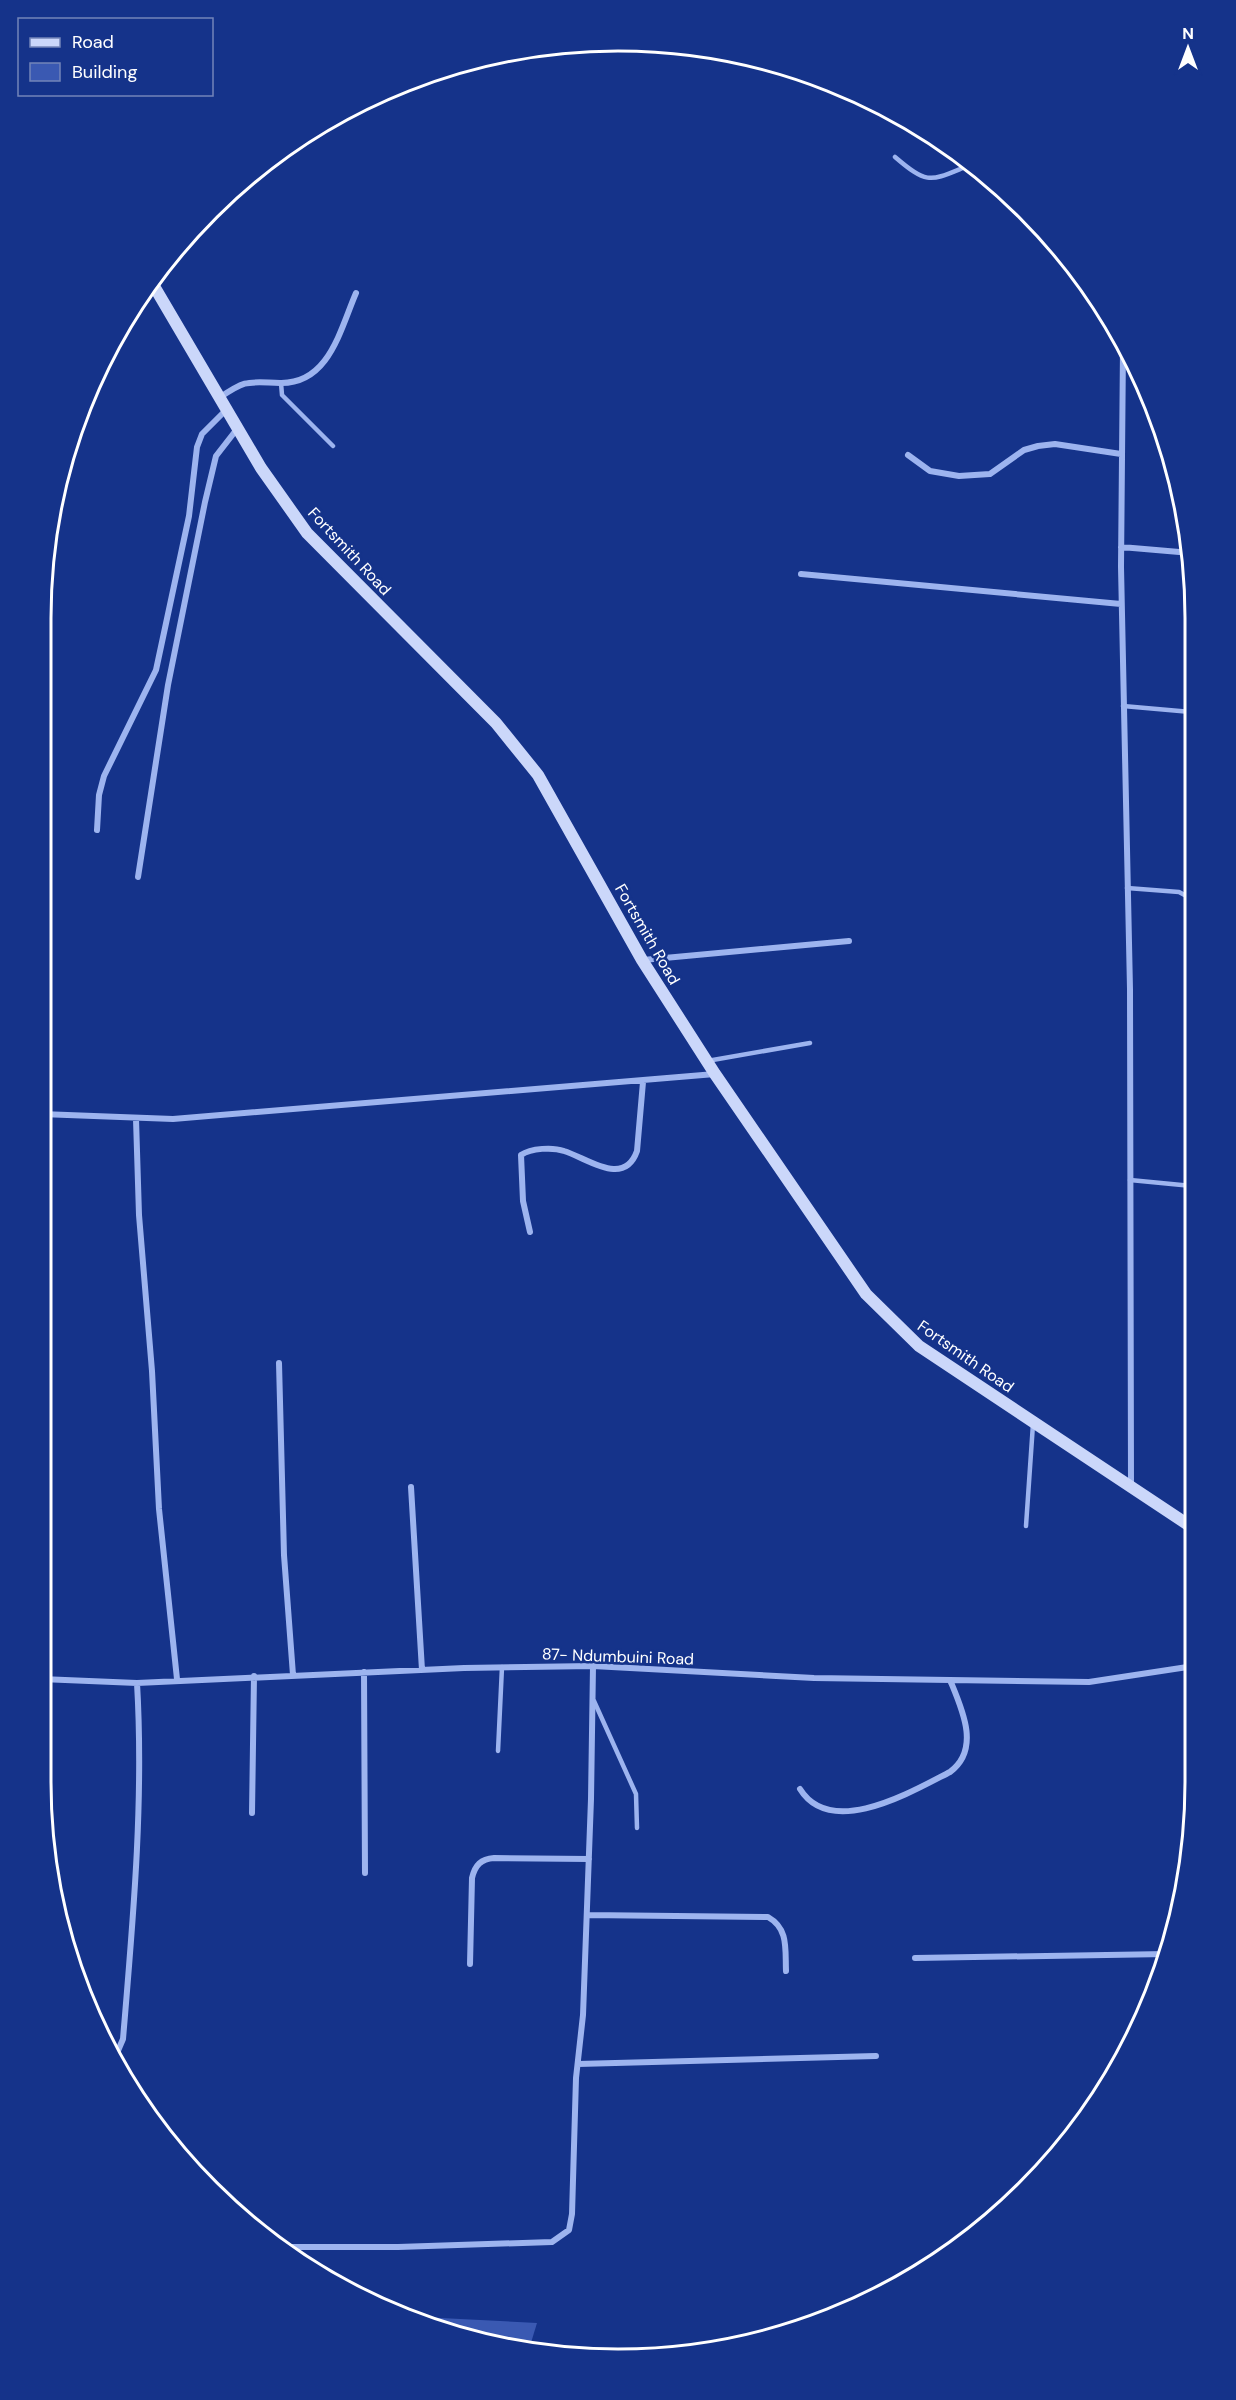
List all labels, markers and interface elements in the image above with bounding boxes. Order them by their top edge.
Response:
legend [18,18,213,96]
north arrow [1158,18,1218,78]
text: N [1182,23,1194,44]
text: Road [72,30,114,54]
text: Building [72,60,137,84]
street label: Fortsmith Road [303,503,396,600]
street label: Fortsmith Road [610,880,685,988]
street label: Fortsmith Road [913,1315,1018,1397]
street label: 87- Ndumbuini Road [542,1643,694,1670]

